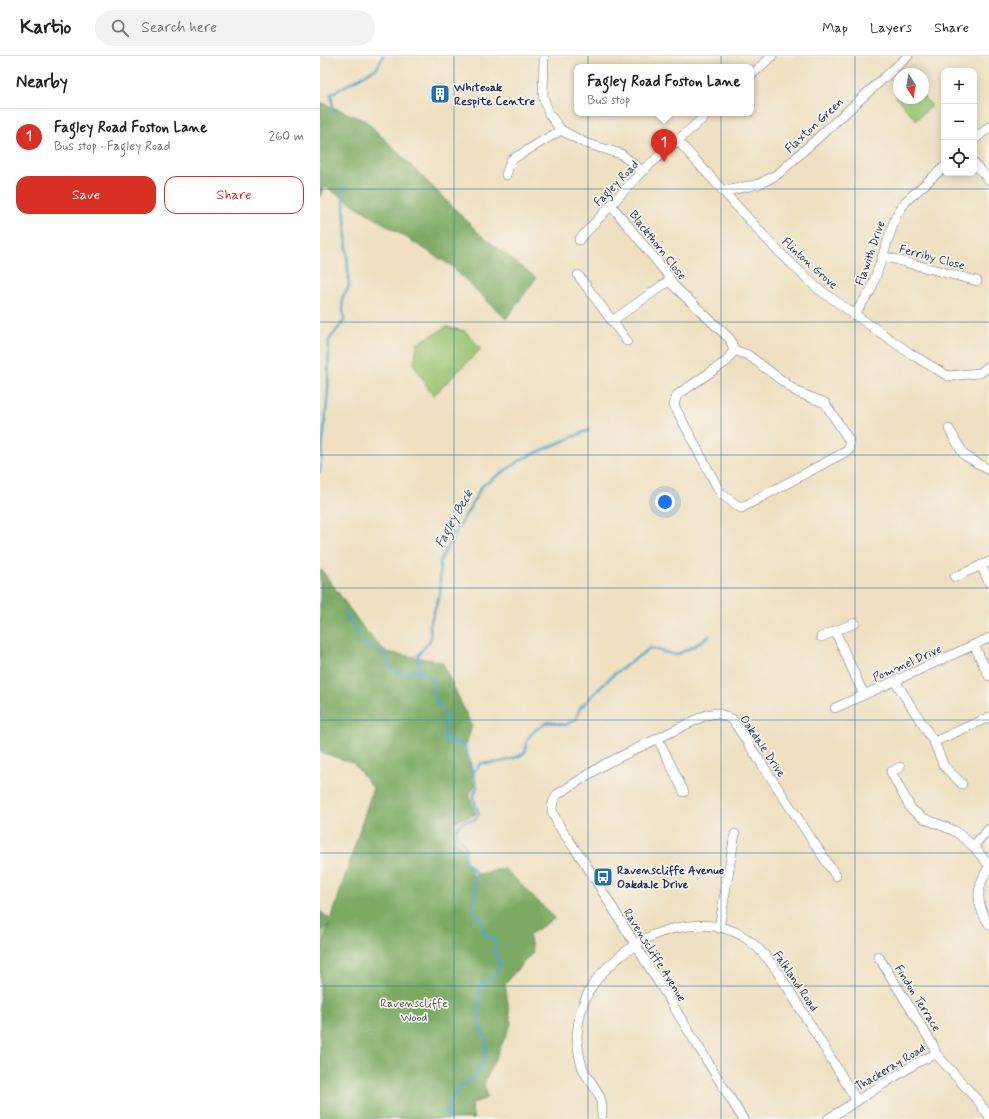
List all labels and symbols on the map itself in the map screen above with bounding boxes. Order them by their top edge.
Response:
north arrow [893,68,929,104]
place label: Whiteoak Respite Centre [453,80,535,110]
building icon: Whiteoak Respite Centre [429,83,451,105]
street label: Flaxton Green [782,95,847,157]
pin: 1 [651,129,677,162]
street label: Fagley Road [591,157,644,211]
street label: Blackthorn Close [625,208,689,284]
street label: Flawith Drive [852,219,889,288]
street label: Flinton Grove [778,234,841,293]
street label: Ferriby Close [897,242,966,274]
water label: Fagley Beck [432,486,480,552]
your location [655,492,675,512]
street label: Pommel Drive [870,642,944,686]
street label: Oakdale Drive [736,712,789,781]
place label: Ravenscliffe Avenue Oakdale Drive [617,863,725,893]
bus stop icon: Ravenscliffe Avenue Oakdale Drive [592,866,614,888]
street label: Ravenscliffe Avenue [619,906,689,1005]
street label: Falkland Road [769,948,821,1015]
street label: Findon Terrace [890,962,944,1035]
park label: Ravenscliffe Wood [380,996,448,1026]
street label: Thackeray Road [852,1041,929,1095]

